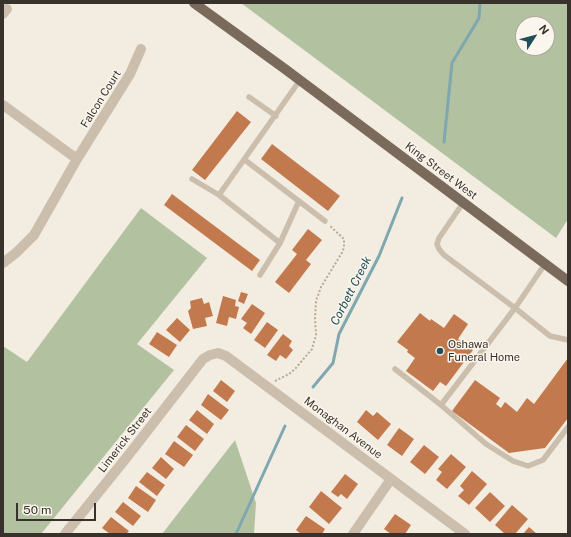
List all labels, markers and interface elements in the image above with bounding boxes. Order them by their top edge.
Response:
north arrow [515,16,555,56]
text: N [537,23,551,37]
street label: Falcon Court [78,68,124,130]
street label: King Street West [402,140,480,202]
water label: Corbett Creek [327,254,375,328]
place label: Oshawa Funeral Home [448,338,520,364]
marker: Oshawa Funeral Home [435,346,445,356]
street label: Monaghan Avenue [301,394,385,462]
street label: Limerick Street [96,405,154,475]
scale bar [18,495,98,521]
text: 50 m [23,503,51,517]

